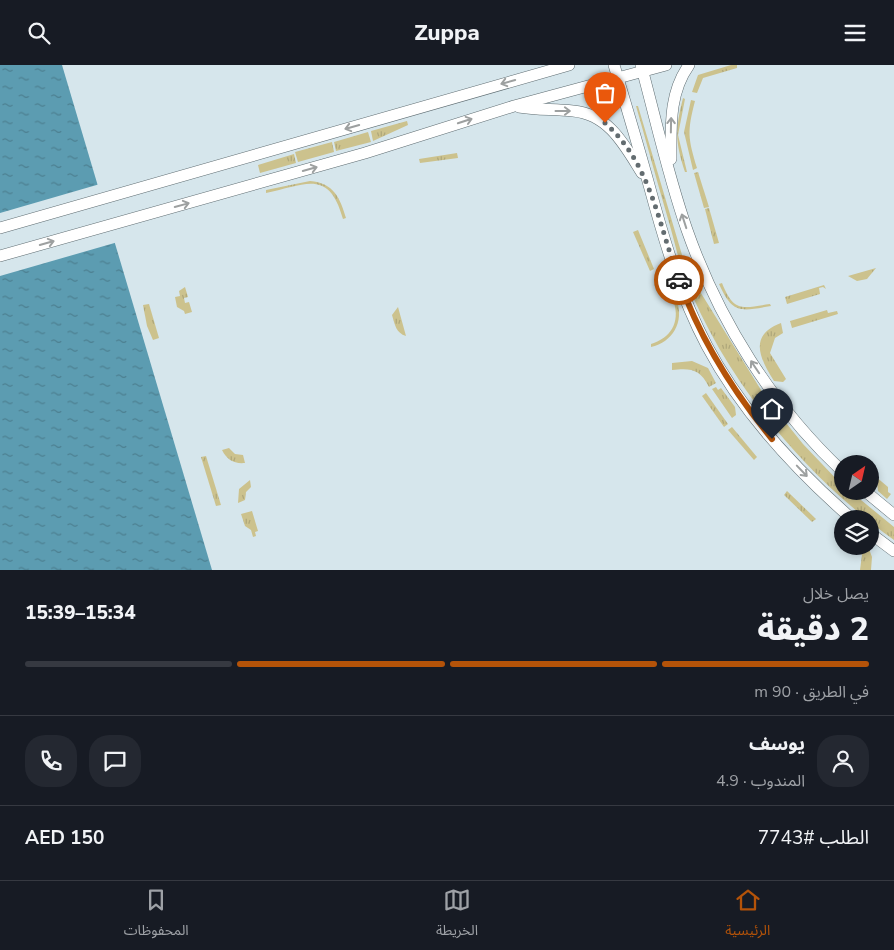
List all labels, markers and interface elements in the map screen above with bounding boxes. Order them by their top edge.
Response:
text: Zuppa [414,18,480,48]
icon: search [25,19,53,47]
icon: menu [841,19,869,47]
pin [584,72,626,123]
one-way arrow [501,78,517,87]
icon: bag [591,79,619,107]
one-way arrow [554,106,571,116]
one-way arrow [457,116,473,126]
one-way arrow [666,117,676,133]
one-way arrow [344,123,360,132]
one-way arrow [302,164,318,173]
one-way arrow [174,199,190,209]
one-way arrow [679,214,689,230]
one-way arrow [38,237,54,247]
courier [654,255,704,305]
icon: car [665,266,693,294]
one-way arrow [750,361,760,375]
pin [751,388,793,439]
icon: home [758,395,786,423]
north arrow [834,455,879,500]
map controls [834,455,879,555]
one-way arrow [795,465,808,477]
button: layers [834,510,879,555]
text: يصل خلال [803,583,869,605]
text: 15:34–15:39 [25,600,136,626]
text: 2 دقيقة [757,608,869,651]
text: في الطريق · 90 m [754,681,869,703]
text: يوسف [749,731,805,757]
button: phone [25,735,77,787]
button: chat [89,735,141,787]
button: person [817,735,869,787]
text: المندوب · 4.9 [716,770,805,792]
text: AED 150 [25,825,104,851]
text: الطلب #7743 [758,825,869,851]
tab: المحفوظات [124,886,189,945]
tab: الخريطة [436,886,478,945]
tab: الرئيسية [725,886,770,945]

